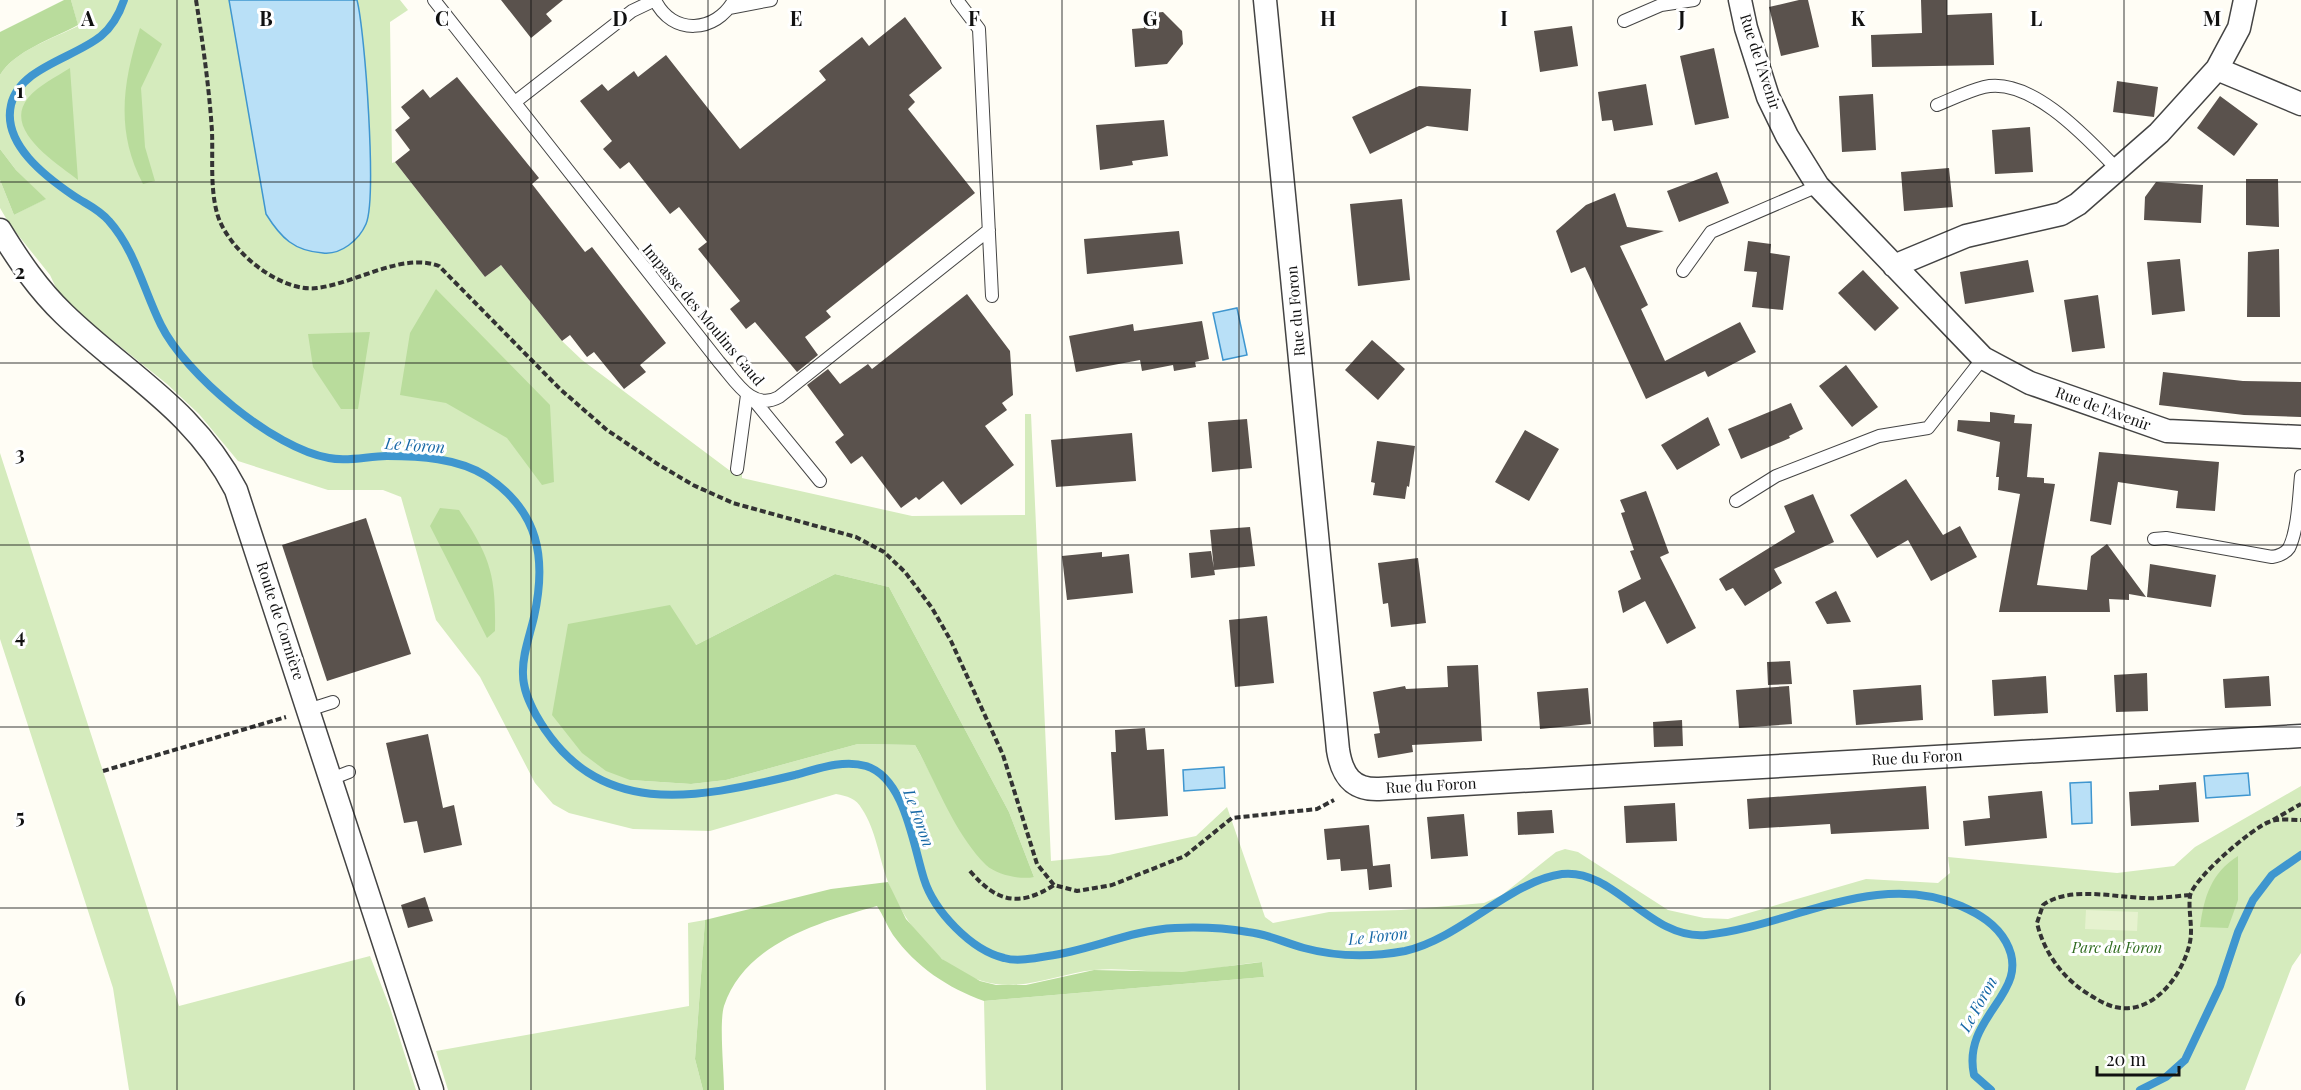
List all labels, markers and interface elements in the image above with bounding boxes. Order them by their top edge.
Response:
text: A [80,4,95,31]
text: B [259,4,273,31]
text: C [435,4,449,31]
text: D [612,4,628,31]
text: E [790,4,802,31]
text: F [968,4,980,31]
text: G [1143,4,1158,31]
text: H [1320,4,1336,31]
text: I [1500,4,1508,31]
text: J [1677,4,1686,31]
text: K [1851,4,1866,31]
text: L [2030,4,2042,31]
text: M [2203,4,2221,31]
street label: Rue de l'Avenir [1736,11,1786,113]
text: 1 [16,76,24,103]
street label: Impasse des Moulins Gaud [638,239,769,390]
text: 2 [15,257,25,284]
street label: Rue du Foron [1281,265,1309,357]
street label: Rue de l'Avenir [2053,382,2154,435]
water label: Le Foron [383,432,446,457]
text: 3 [15,439,25,466]
street label: Route de Cornière [252,559,310,682]
text: 4 [15,621,25,648]
street label: Rue du Foron [1871,745,1963,769]
street label: Rue du Foron [1385,773,1477,797]
water label: Le Foron [899,785,940,850]
text: 5 [15,802,25,829]
water label: Le Foron [1346,922,1409,949]
park label: Parc du Foron [2071,937,2162,957]
water label: Le Foron [1953,972,2001,1036]
text: 6 [14,984,26,1011]
scale bar [2097,1039,2180,1077]
text: 20 m [2106,1047,2146,1071]

